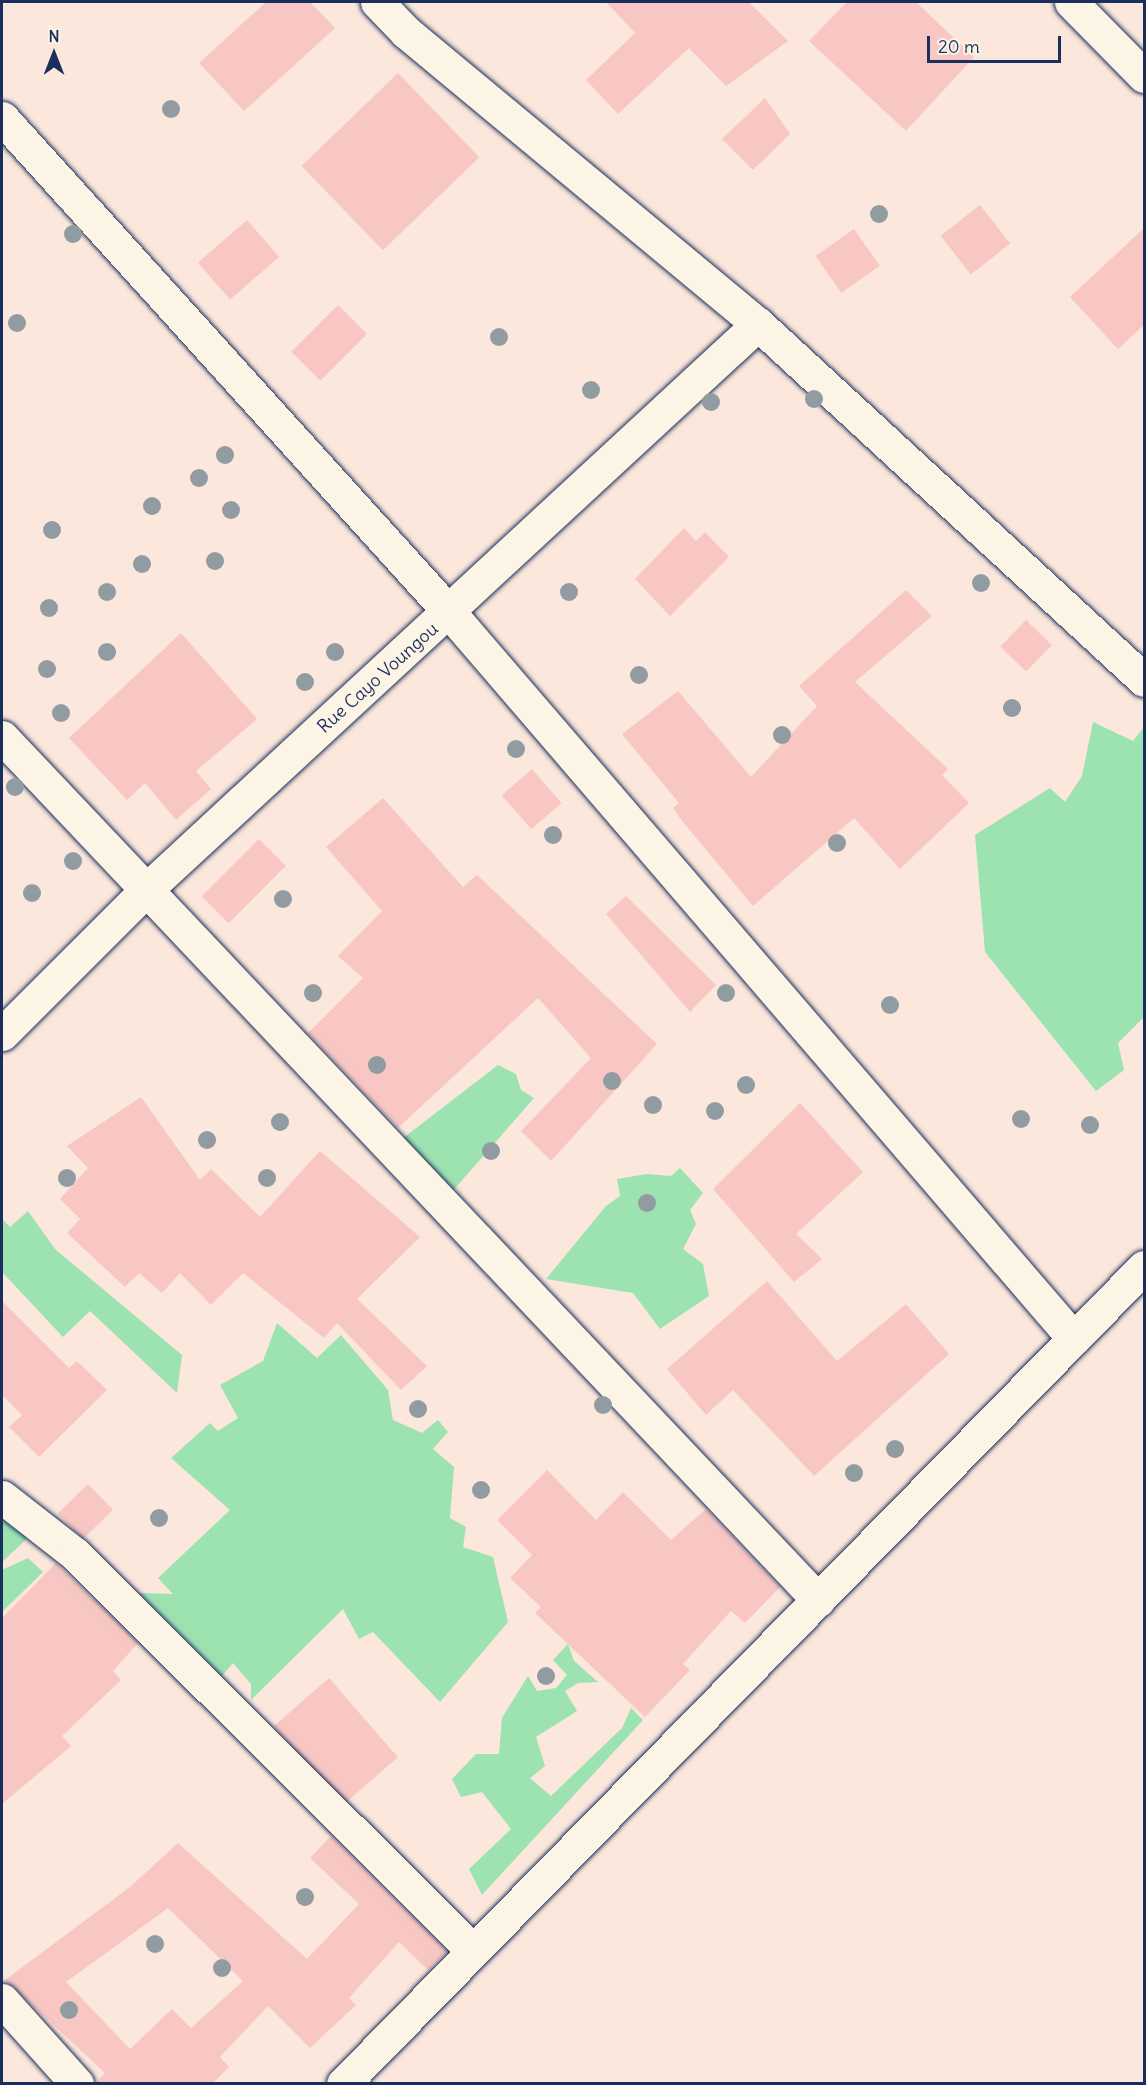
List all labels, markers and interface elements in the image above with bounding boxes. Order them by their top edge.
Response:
north arrow [24,24,84,84]
scale bar [930,24,1064,62]
text: N [48,26,60,46]
text: 20 m [938,35,980,58]
street label: Rue Cayo Voungou [313,618,443,738]

